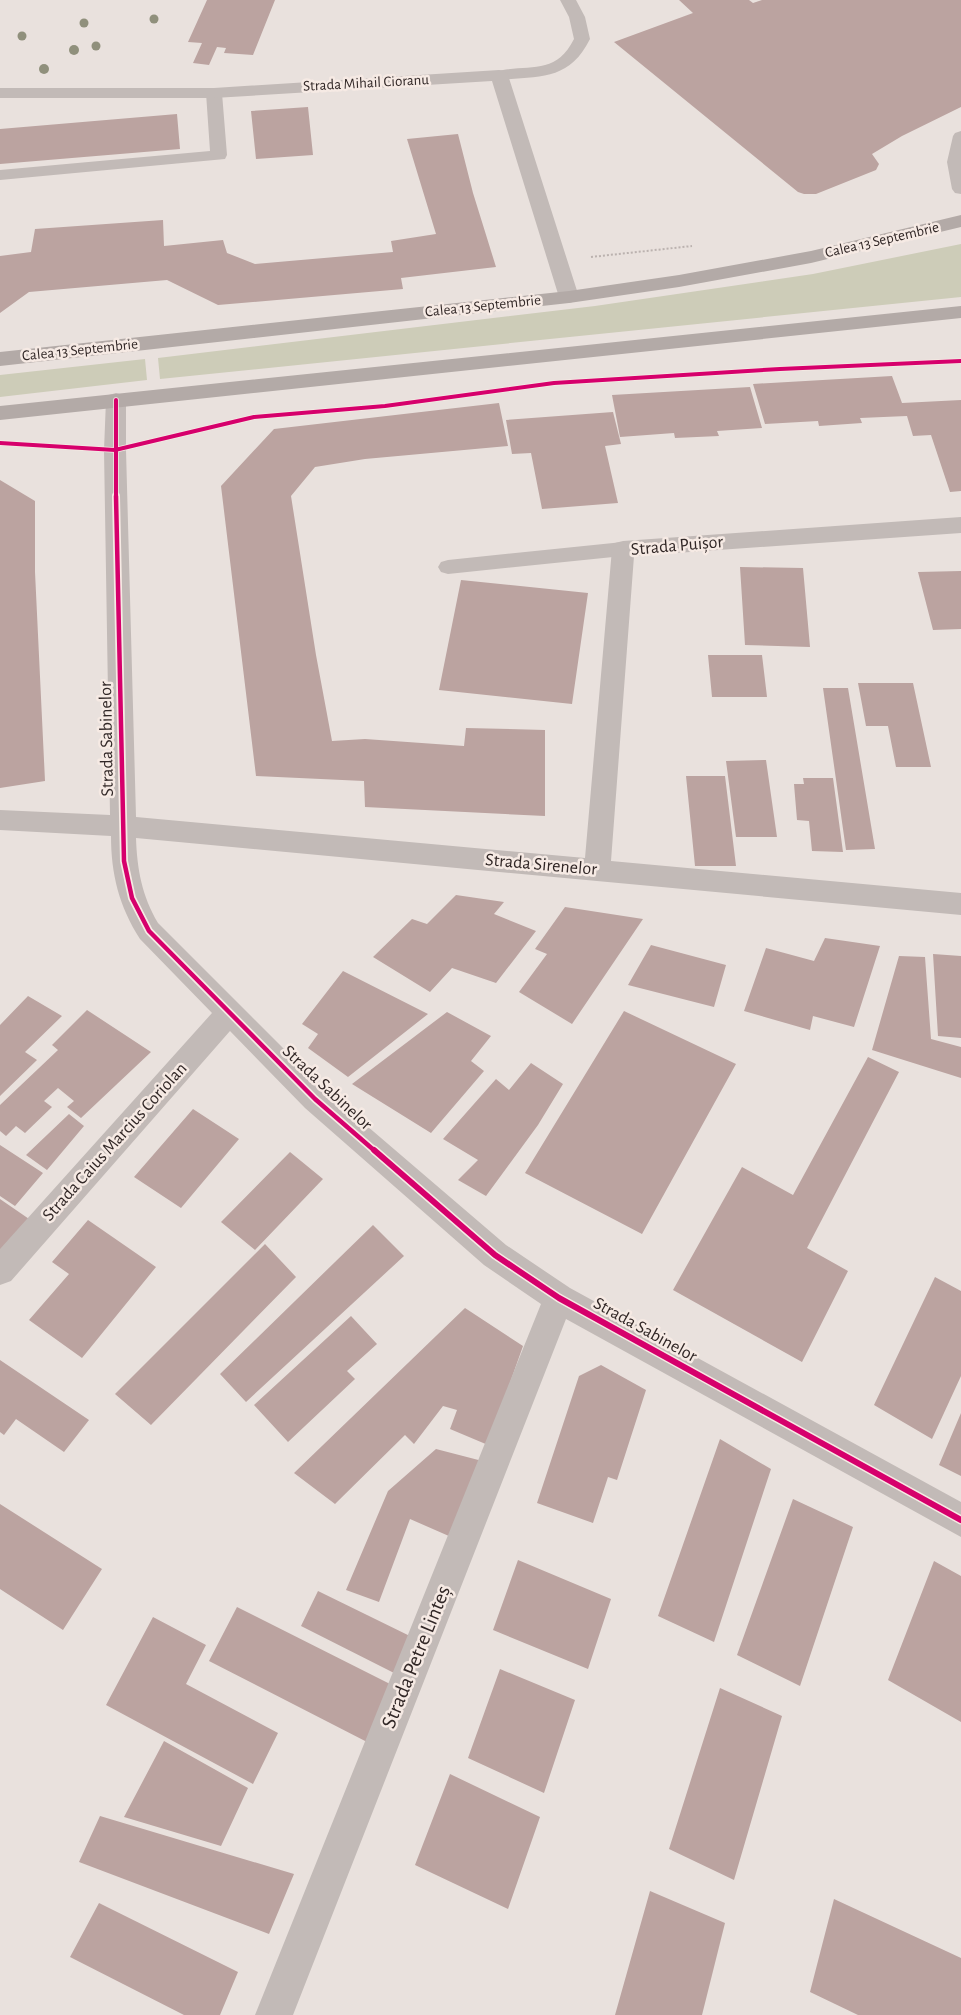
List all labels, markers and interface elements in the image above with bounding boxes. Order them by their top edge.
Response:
street label: Strada Mihail Cioranu [303,72,430,94]
street label: Calea 13 Septembrie [824,220,940,260]
street label: Calea 13 Septembrie [424,292,542,320]
street label: Calea 13 Septembrie [21,336,139,364]
street label: Strada Puișor [630,533,724,560]
street label: Strada Sabinelor [97,681,117,797]
street label: Strada Sirenelor [484,851,598,879]
street label: Strada Sabinelor [279,1042,375,1134]
street label: Strada Caius Marcius Coriolan [39,1059,191,1225]
street label: Strada Sabinelor [590,1294,700,1366]
street label: Strada Petre Linteș [378,1583,456,1732]

